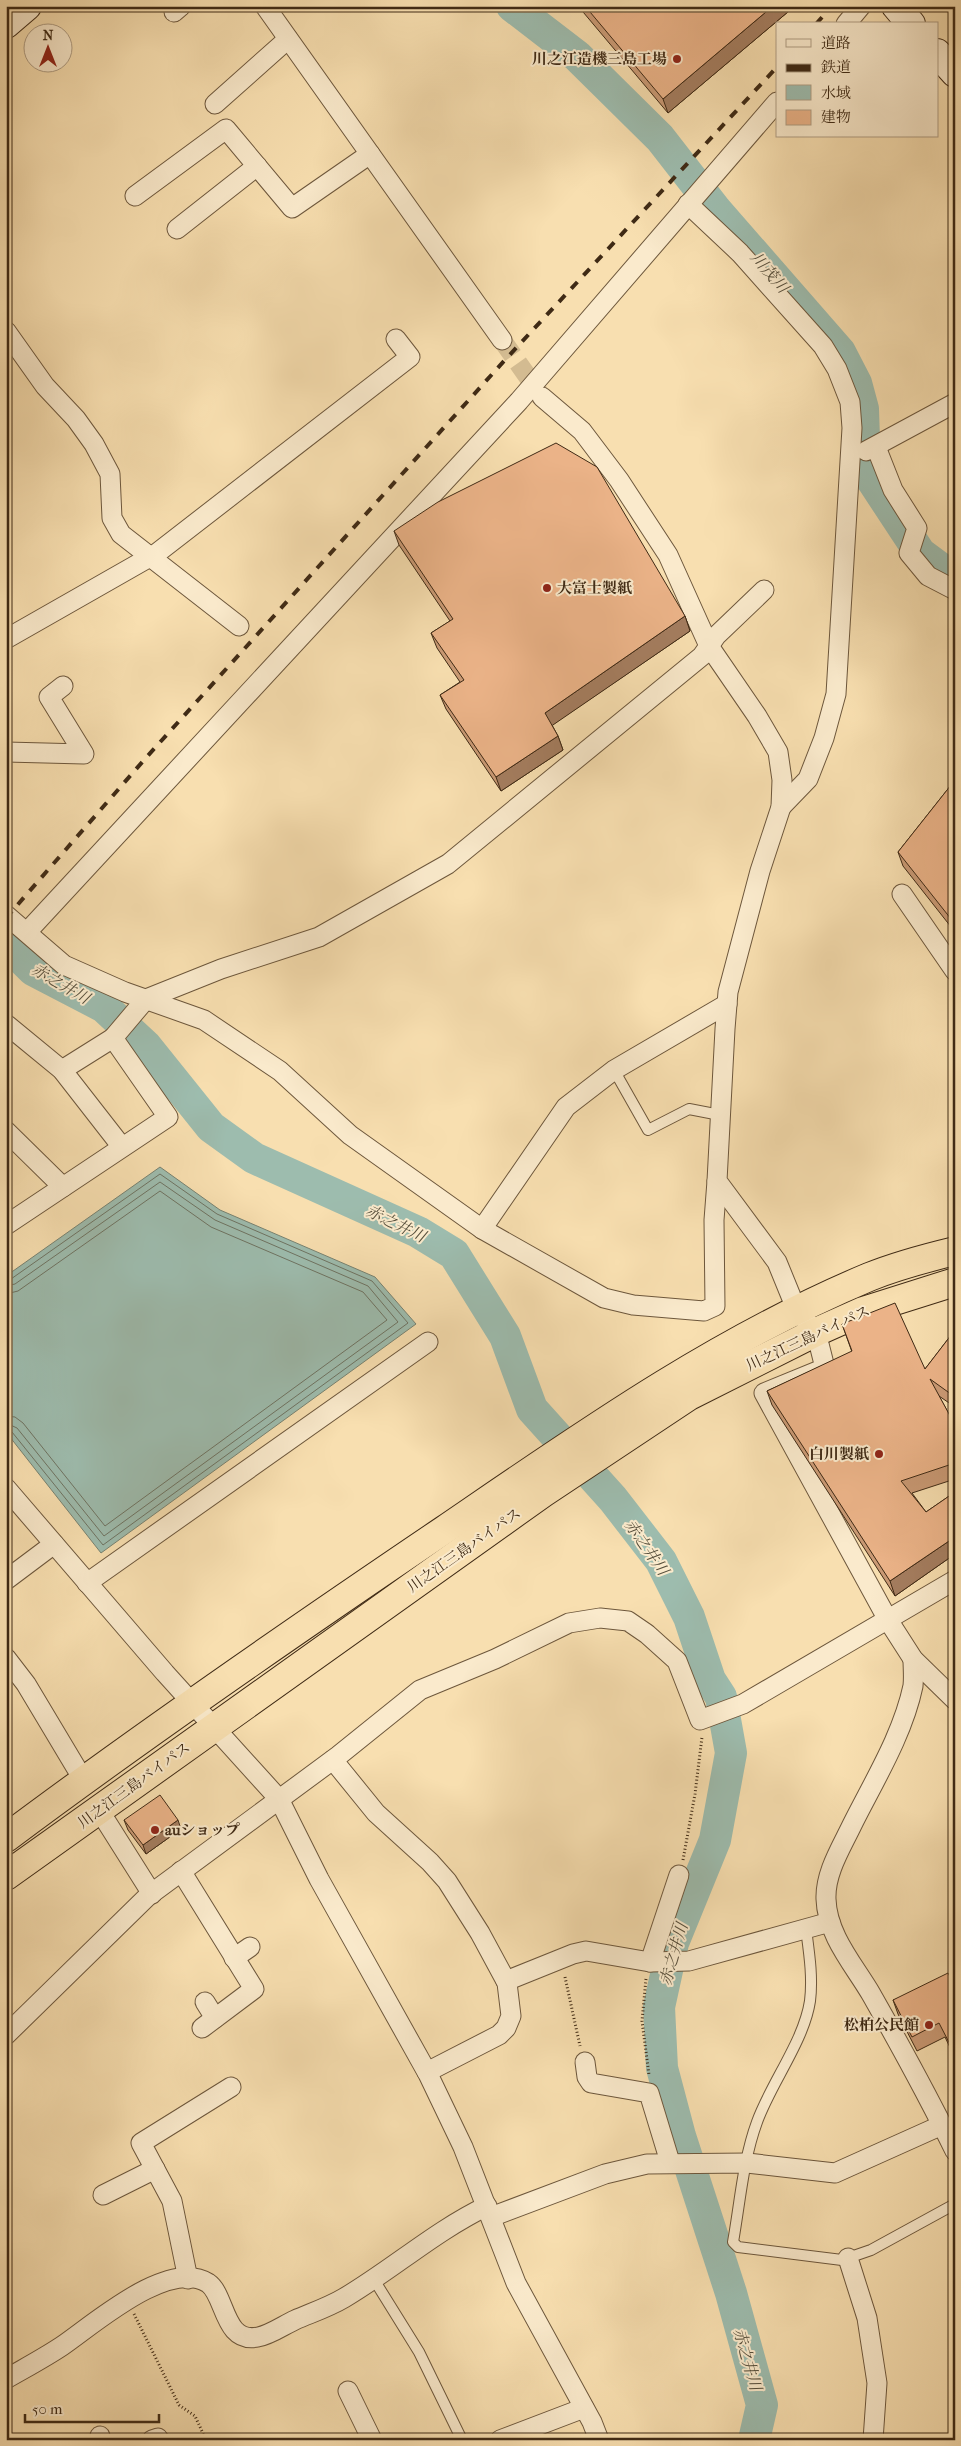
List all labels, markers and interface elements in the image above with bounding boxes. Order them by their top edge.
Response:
north arrow [22,22,72,72]
legend [776,22,938,138]
text: N [43,27,54,44]
text: 道路 [821,34,851,52]
place label: 川之江造機三島工場 [532,50,667,68]
marker: 川之江造機三島工場 [671,53,683,65]
text: 鉄道 [821,58,851,76]
text: 水域 [821,84,851,102]
text: 建物 [821,108,851,126]
water label: 川茂川 [747,248,794,298]
place label: 大富士製紙 [557,579,632,597]
marker: 大富士製紙 [541,582,553,594]
water label: 赤之井川 [28,959,95,1009]
water label: 赤之井川 [363,1201,430,1247]
street label: 川之江三島バイパス [743,1301,873,1375]
place label: 白川製紙 [809,1445,869,1463]
marker: 白川製紙 [873,1448,885,1460]
street label: 川之江三島バイパス [404,1504,524,1596]
water label: 赤之井川 [620,1516,674,1581]
street label: 川之江三島バイパス [74,1738,194,1832]
place label: auショップ [165,1821,240,1839]
marker: auショップ [149,1824,161,1836]
water label: 赤之井川 [656,1919,692,1988]
place label: 松柏公民館 [844,2016,919,2034]
marker: 松柏公民館 [923,2019,935,2031]
water label: 赤之井川 [730,2326,766,2394]
scale bar [25,2391,159,2423]
text: 50 m [32,2400,63,2418]

